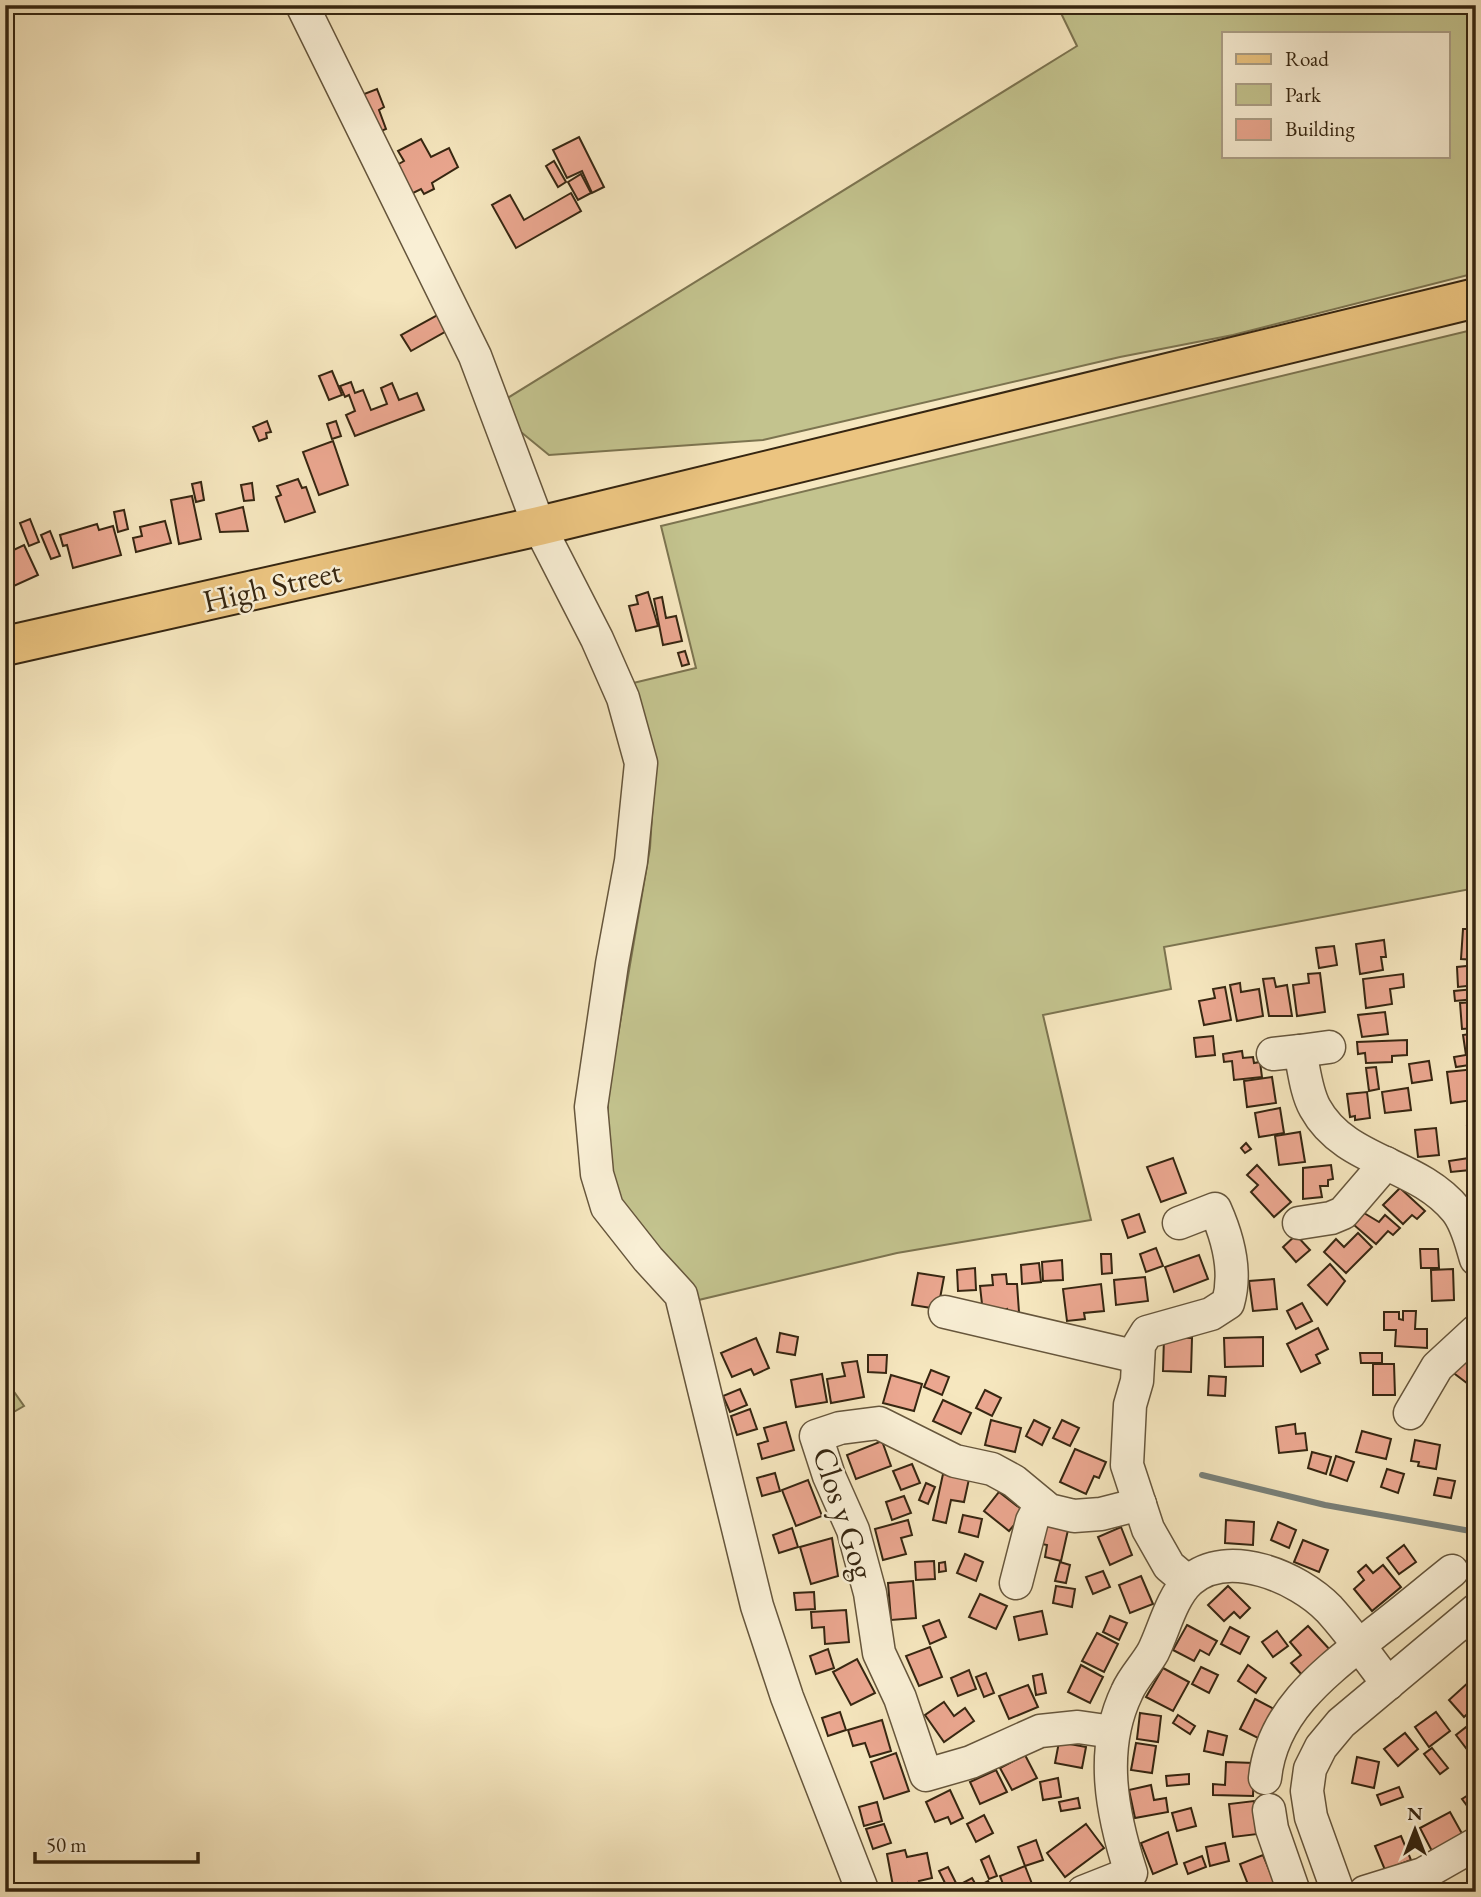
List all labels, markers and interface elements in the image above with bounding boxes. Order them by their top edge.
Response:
legend [1222,32,1450,158]
text: Road [1285,45,1329,72]
text: Park [1285,81,1322,108]
text: Building [1285,115,1355,142]
street label: High Street [199,550,345,622]
street label: Clos y Gog [803,1442,885,1585]
north arrow [1380,1796,1450,1866]
text: N [1407,1801,1423,1826]
scale bar [35,1820,198,1864]
text: 50 m [46,1831,87,1858]

